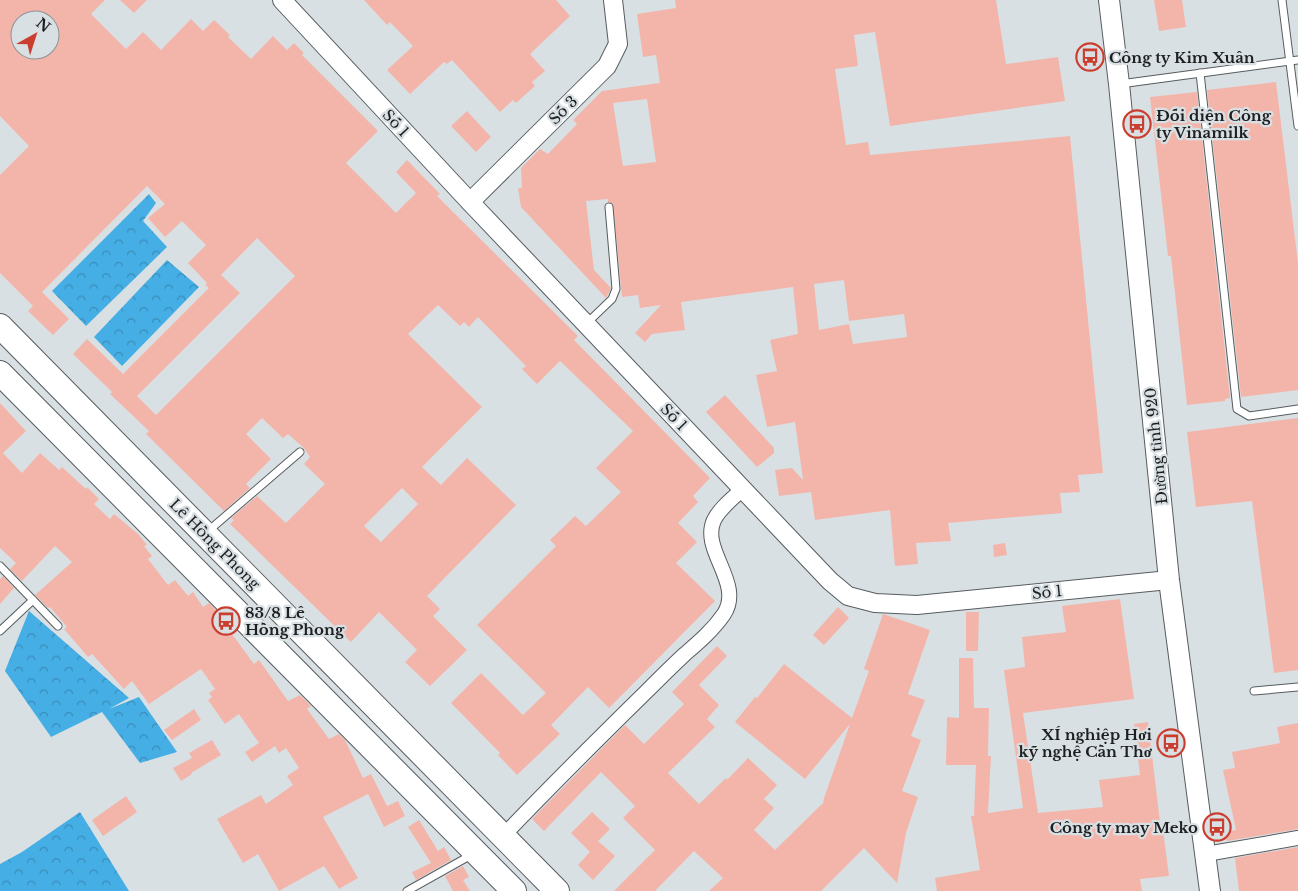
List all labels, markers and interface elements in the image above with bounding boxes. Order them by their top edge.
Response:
north arrow [10,10,60,60]
text: N [32,14,54,36]
bus stop icon: Công ty Kim Xuân [1075,42,1105,72]
place label: Công ty Kim Xuân [1109,48,1255,67]
street label: Số 3 [545,92,581,128]
street label: Số 1 [379,105,413,141]
place label: Đối diện Công ty Vinamilk [1156,106,1272,142]
bus stop icon: Đối diện Công ty Vinamilk [1122,109,1152,139]
street label: Đường tỉnh 920 [1140,387,1172,505]
street label: Số 1 [657,399,691,435]
street label: Lê Hồng Phong [166,495,265,594]
street label: Số 1 [1031,581,1063,603]
place label: 83/8 Lê Hồng Phong [245,603,345,639]
bus stop icon: 83/8 Lê Hồng Phong [211,606,241,636]
place label: XÍ nghiệp Hơi kỹ nghệ Cần Thơ [1018,725,1153,761]
bus stop icon: XÍ nghiệp Hơi kỹ nghệ Cần Thơ [1156,728,1186,758]
bus stop icon: Công ty may Meko [1202,812,1232,842]
place label: Công ty may Meko [1050,818,1198,837]

